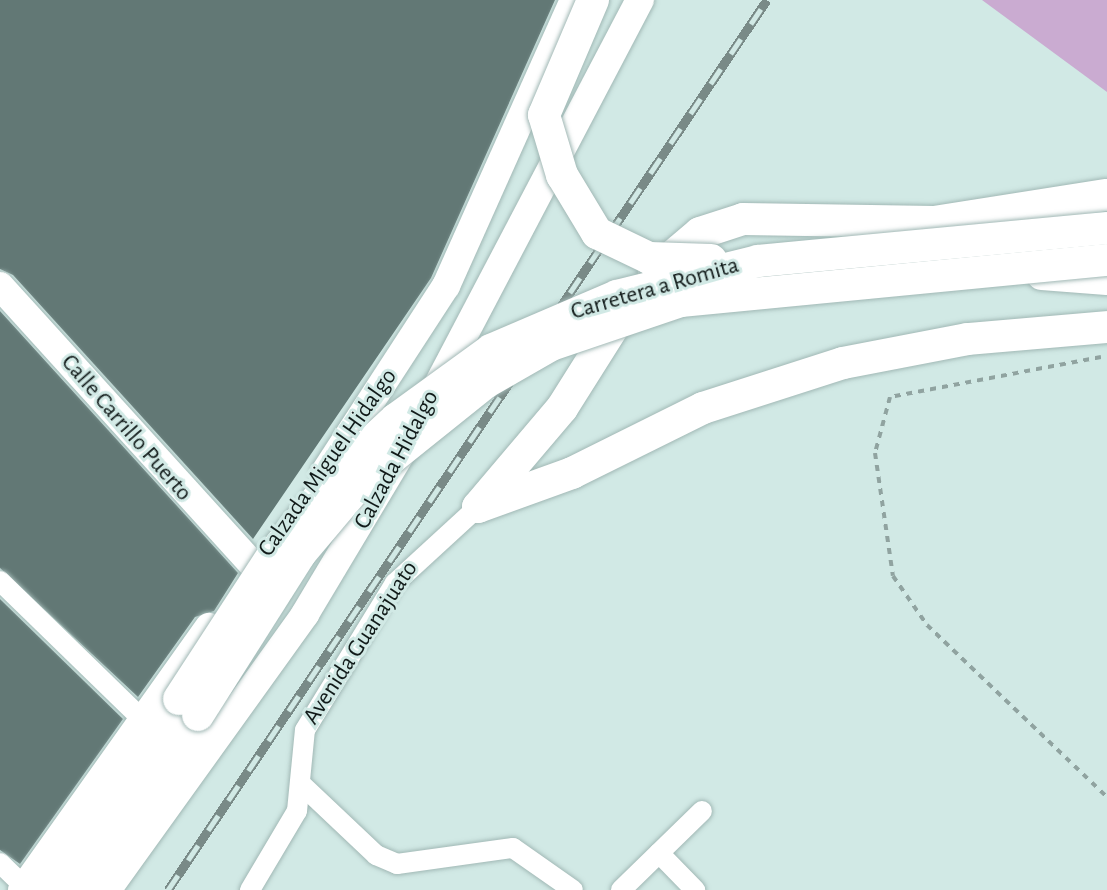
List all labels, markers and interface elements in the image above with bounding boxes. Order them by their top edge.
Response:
street label: Carretera a Romita [568,251,742,327]
street label: Calle Carrillo Puerto [54,349,198,507]
street label: Calzada Miguel Hidalgo [252,364,404,562]
street label: Calzada Hidalgo [348,386,446,534]
street label: Avenida Guanajuato [297,556,425,730]

